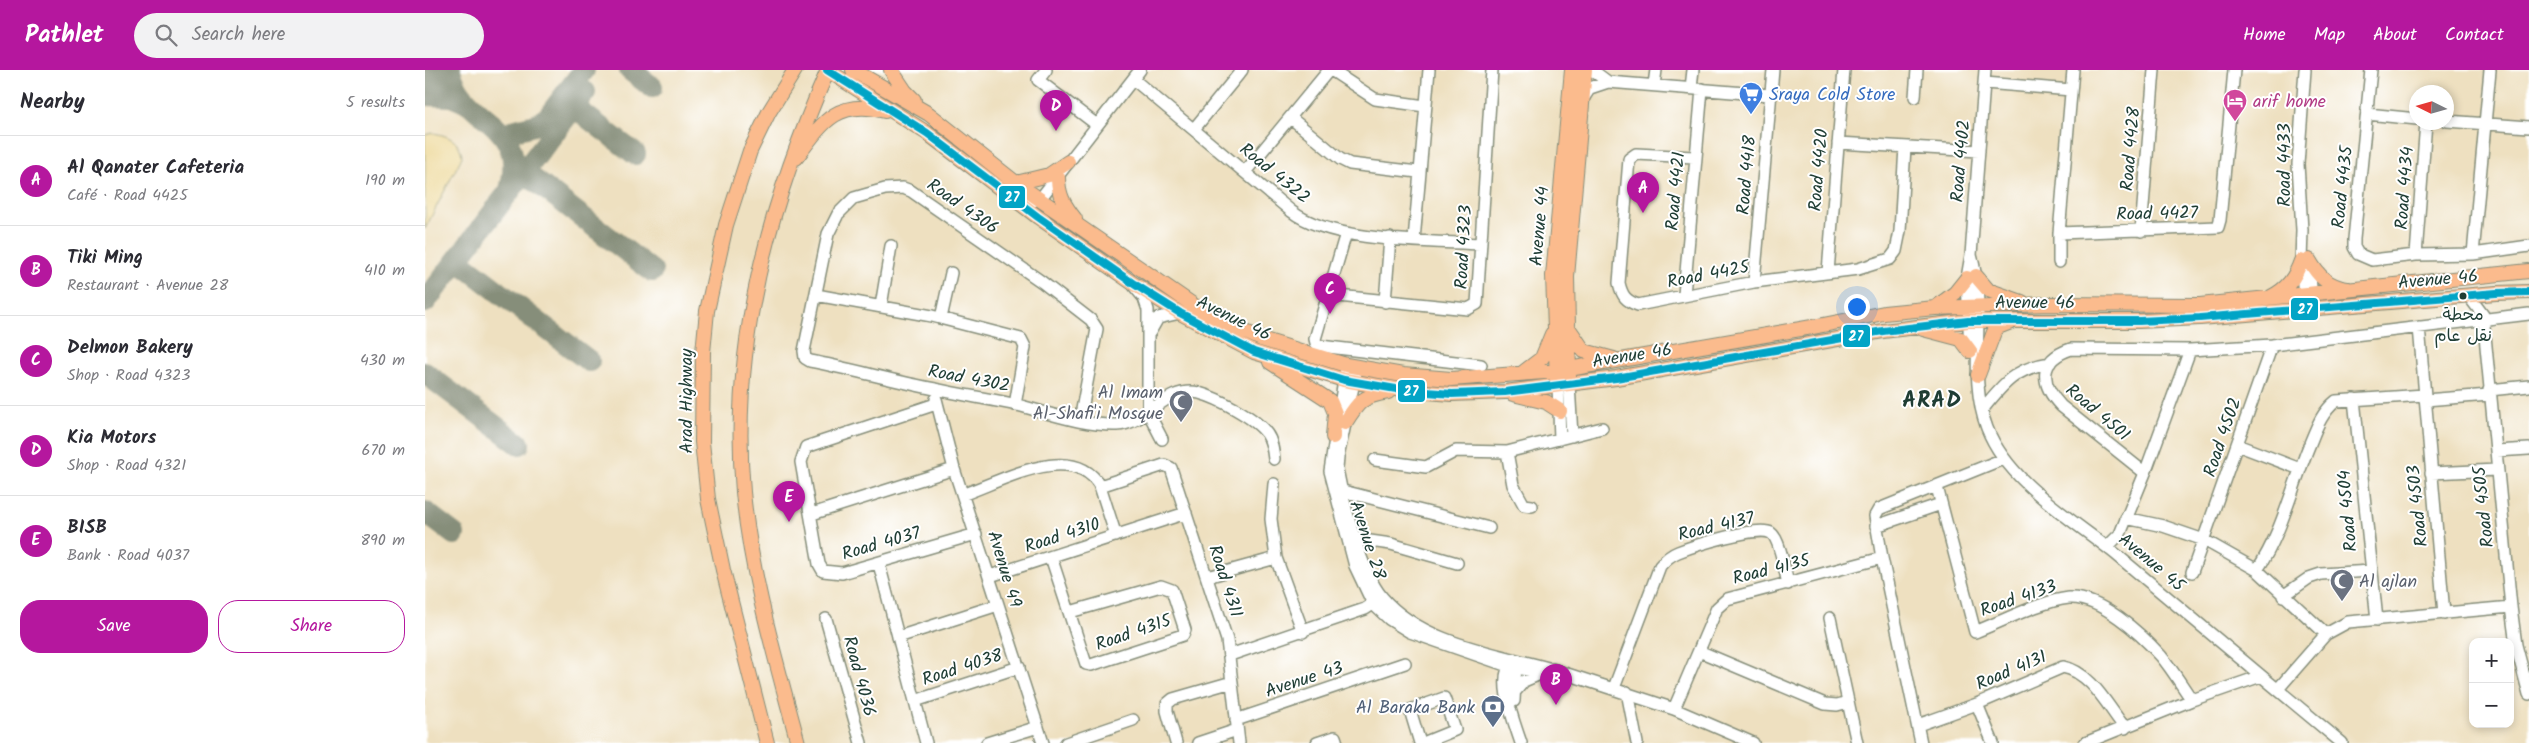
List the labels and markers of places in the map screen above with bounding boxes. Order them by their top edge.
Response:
supermarket icon: Sraya Cold Store [1738,81,1764,115]
place label: Sraya Cold Store [1769,81,1895,110]
hotel icon: arif home [2222,88,2248,122]
place label: arif home [2253,88,2326,117]
pin: D [1040,90,1072,131]
pin: A [1627,172,1659,213]
pin: C [1314,273,1346,314]
marker: محطة نقل عام [2458,291,2468,301]
place label: محطة نقل عام [2434,302,2492,350]
place label: Al Imam Al-Shafi'i Mosque [1033,379,1163,429]
mosque icon: Al Imam Al-Shafi'i Mosque [1168,389,1194,423]
pin: E [773,481,805,522]
mosque icon: Al ajlan [2329,568,2355,602]
place label: Al ajlan [2359,568,2417,597]
pin: B [1540,664,1572,705]
place label: Al Baraka Bank [1356,694,1476,723]
bank icon: Al Baraka Bank [1480,694,1506,728]

